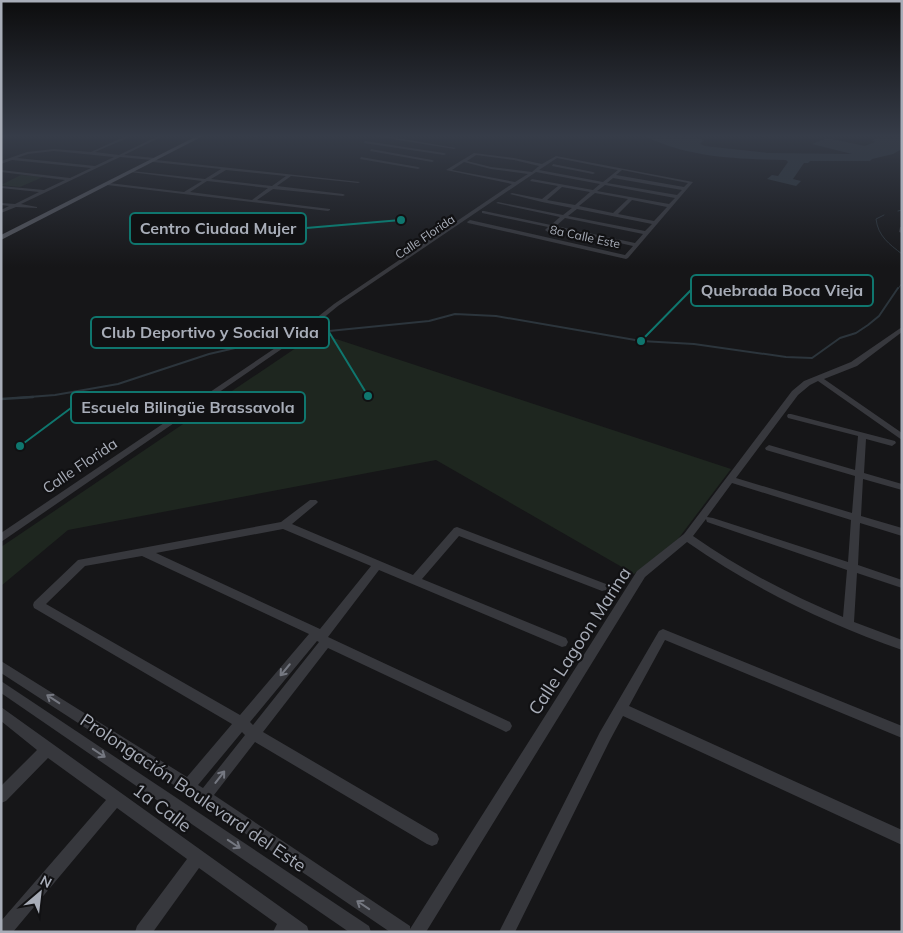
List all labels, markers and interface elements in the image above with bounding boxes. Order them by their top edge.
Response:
street label: Calle Florida [392,211,457,262]
callout: Centro Ciudad Mujer [130,213,306,244]
text: Centro Ciudad Mujer [140,218,297,238]
street label: 8a Calle Este [549,222,622,251]
callout: Quebrada Boca Vieja [691,275,873,306]
text: Quebrada Boca Vieja [701,280,863,300]
callout: Club Deportivo y Social Vida [91,317,329,348]
text: Club Deportivo y Social Vida [101,322,319,342]
callout: Escuela Bilingüe Brassavola [71,392,305,423]
text: Escuela Bilingüe Brassavola [81,397,295,417]
street label: Calle Florida [39,434,121,497]
street label: Calle Lagoon Marina [523,563,636,719]
one-way arrow [280,663,291,676]
one-way arrow [46,694,60,704]
street label: Prolongación Boulevard del Este [76,708,311,877]
one-way arrow [92,748,106,758]
one-way arrow [214,771,225,784]
street label: 1a Calle [128,778,196,837]
one-way arrow [227,839,241,849]
north arrow [15,868,65,918]
text: N [37,871,55,892]
one-way arrow [357,899,371,909]

